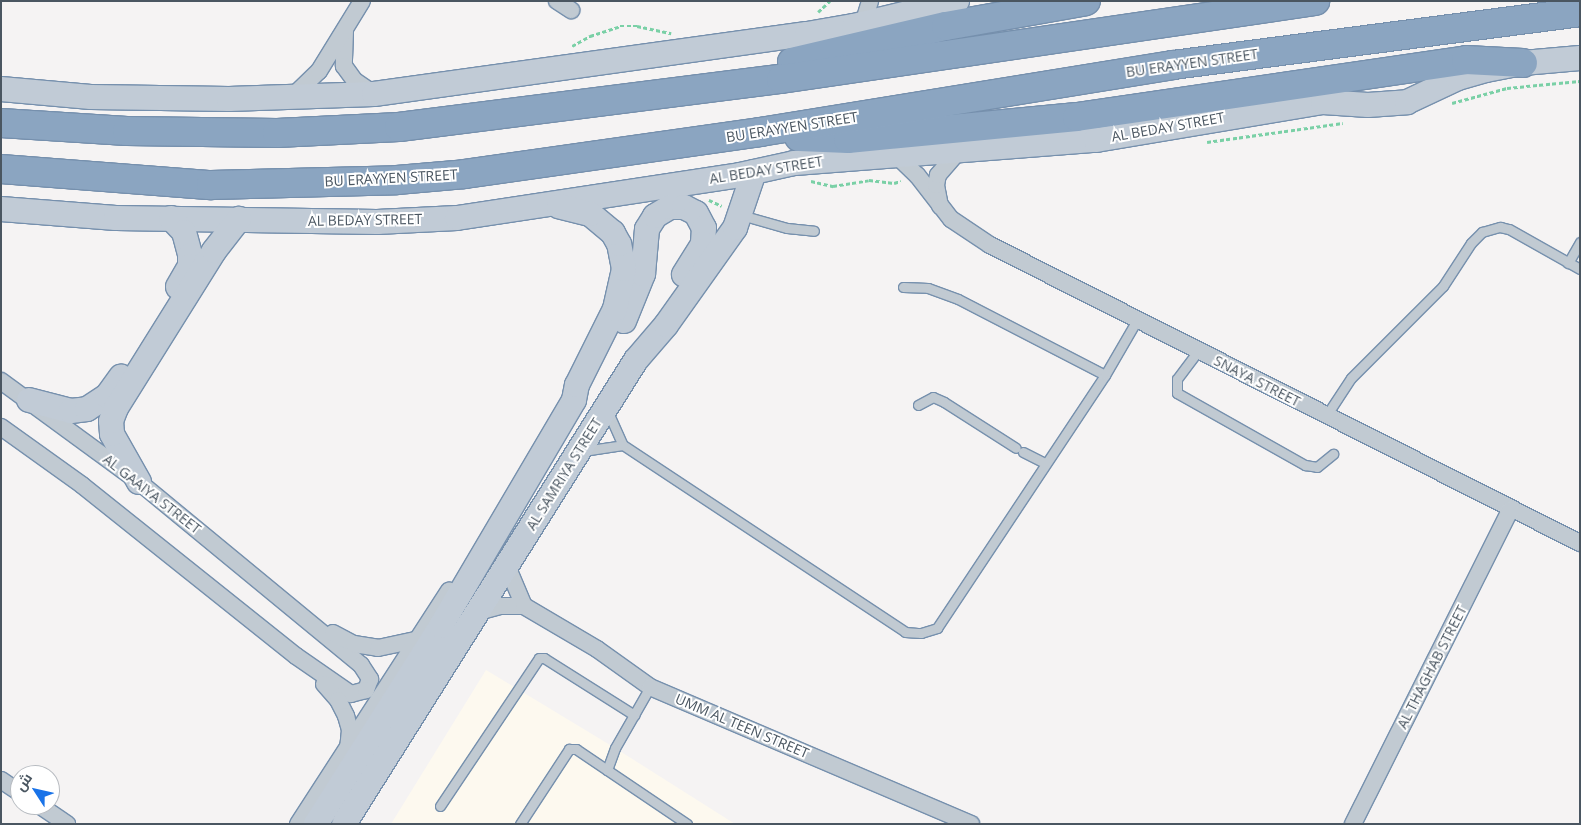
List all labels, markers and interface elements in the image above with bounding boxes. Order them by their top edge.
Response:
street label: BU ERAYYEN STREET [1125,45,1259,81]
street label: BU ERAYYEN STREET [725,108,859,146]
street label: AL BEDAY STREET [1110,109,1226,145]
street label: AL BEDAY STREET [708,153,824,187]
street label: BU ERAYYEN STREET [324,166,458,190]
street label: AL BEDAY STREET [308,211,422,229]
street label: SNAYA STREET [1211,352,1303,410]
street label: AL SAMRIYA STREET [523,415,605,533]
street label: AL GAAIYA STREET [100,451,204,537]
street label: AL THAGHAB STREET [1394,603,1470,731]
street label: UMM AL TEEN STREET [673,690,811,762]
north arrow [10,765,60,815]
text: ش [10,769,36,794]

